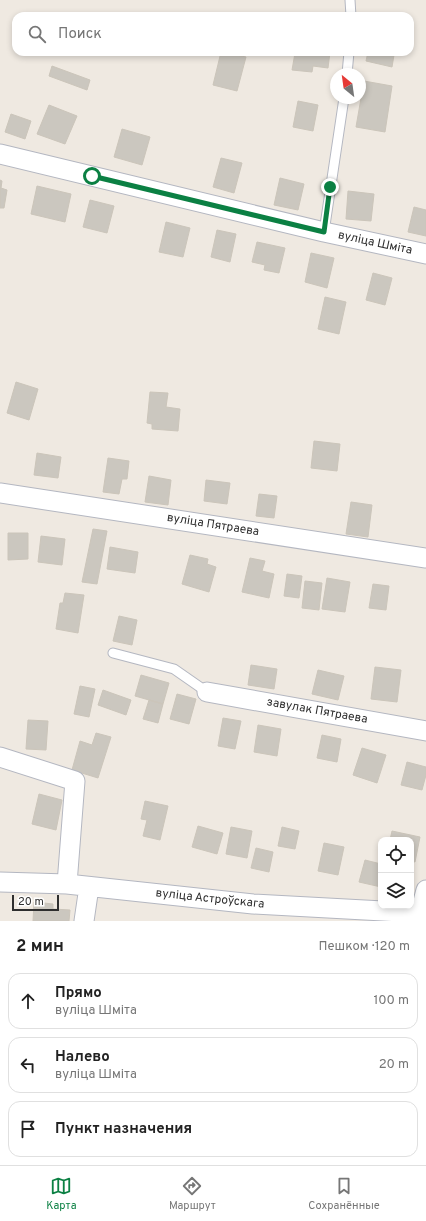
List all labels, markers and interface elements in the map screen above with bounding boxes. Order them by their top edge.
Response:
search box [12,12,414,56]
icon: search [26,23,48,45]
text: Поиск [58,25,102,44]
north arrow [330,68,366,104]
route start [83,167,101,185]
route end [321,178,339,196]
street label: вуліца Шміта [336,227,414,259]
street label: вуліца Пятраева [166,510,260,540]
street label: завулак Пятраева [265,694,369,728]
map controls [378,837,414,909]
button: locate [378,837,414,873]
button: layers [378,873,414,909]
street label: вуліца Астроўскага [155,885,265,913]
scale bar [12,893,59,912]
text: 20 m [18,895,44,909]
text: 2 мин [16,936,64,958]
text: Пешком · 120 m [319,939,410,955]
text: Прямо [55,984,102,1003]
icon: ahead [17,990,39,1012]
text: 100 m [373,993,409,1009]
text: вуліца Шміта [55,1003,137,1019]
text: Налево [55,1048,110,1067]
icon: left [17,1054,39,1076]
text: 20 m [379,1057,409,1073]
text: вуліца Шміта [55,1067,137,1083]
icon: arrive [17,1118,39,1140]
text: Пункт назначения [55,1120,192,1139]
tab: Карта [46,1175,76,1213]
tab: Маршрут [169,1175,216,1213]
tab: Сохранённые [308,1175,380,1213]

